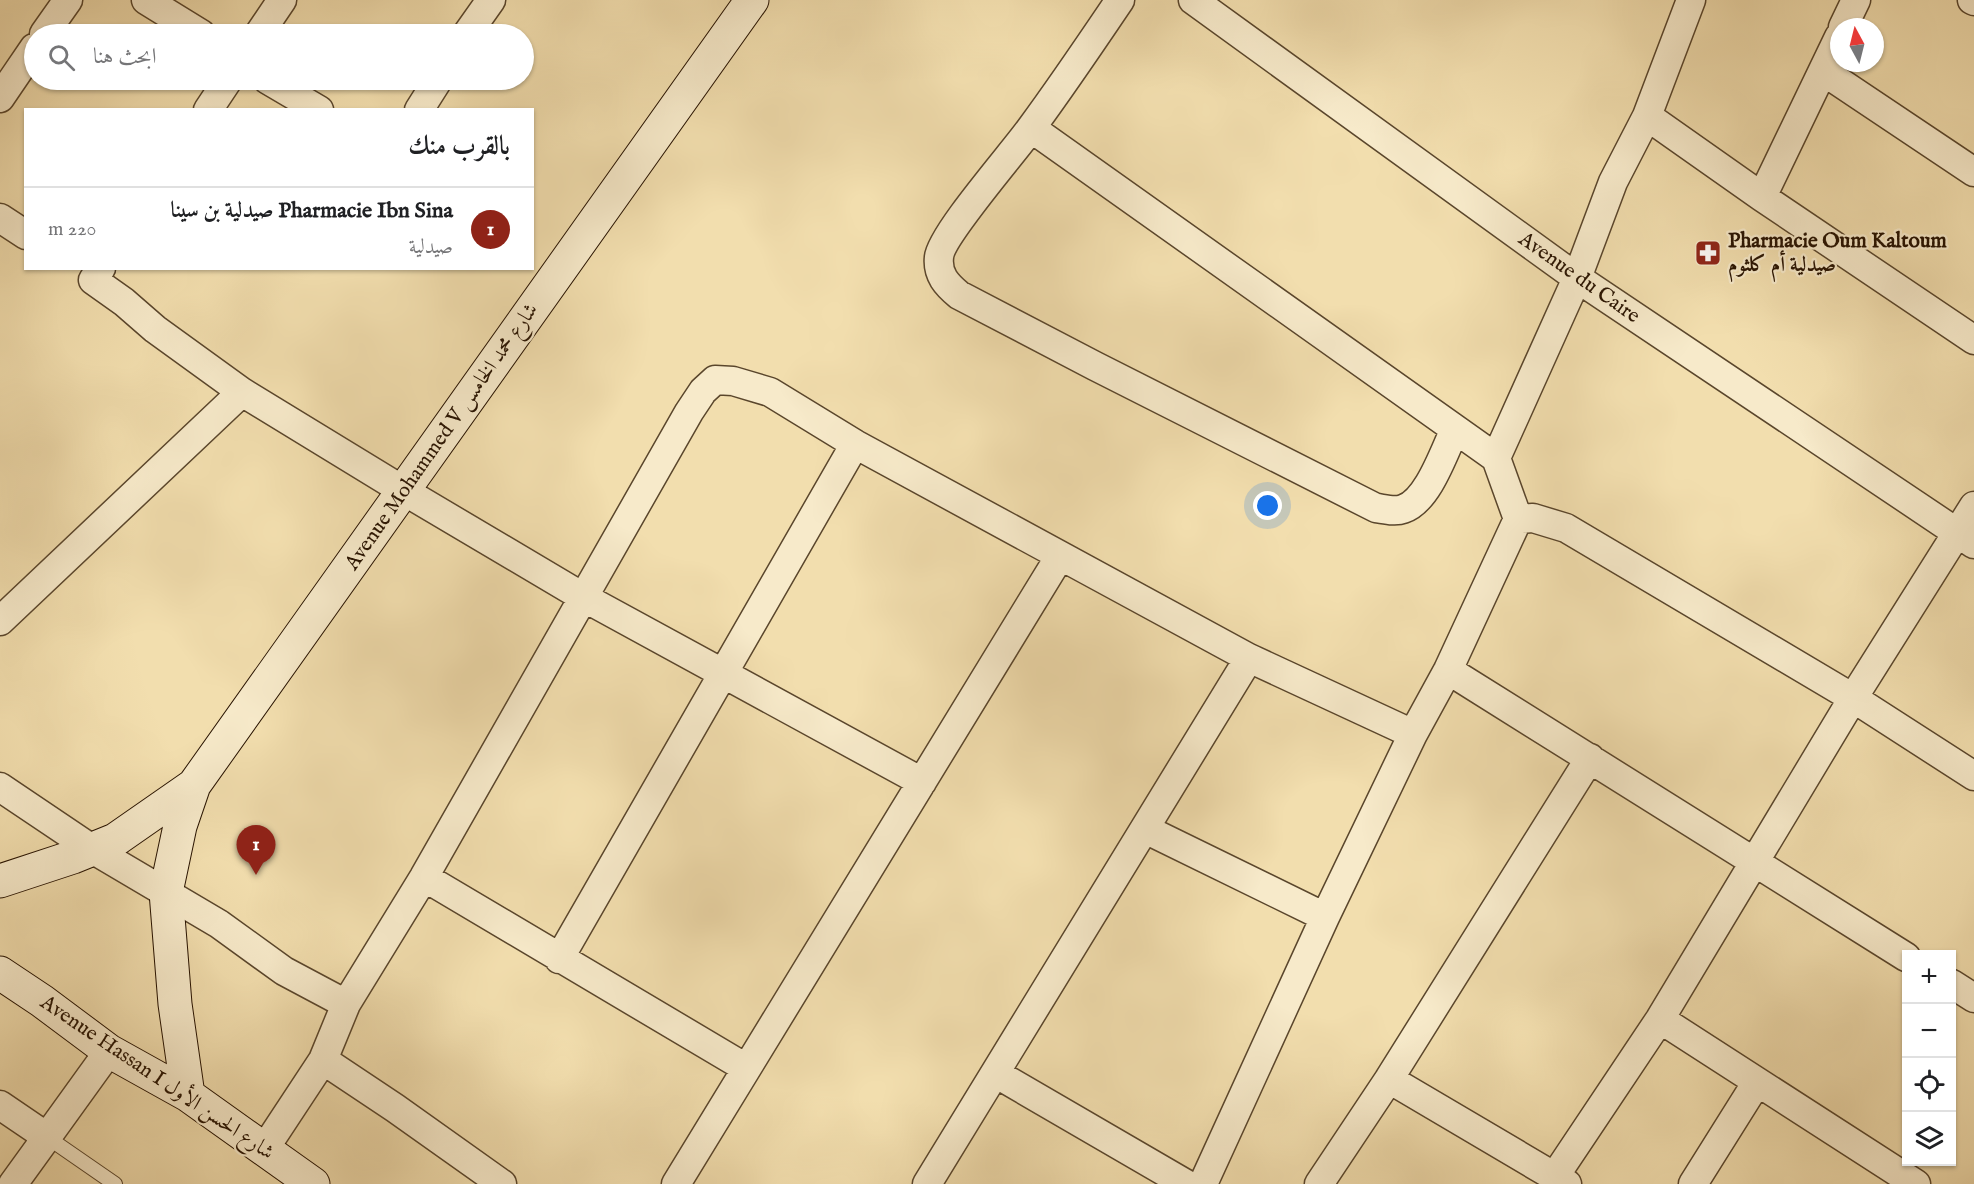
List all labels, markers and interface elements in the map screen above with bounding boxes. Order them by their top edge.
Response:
north arrow [1830,18,1884,72]
search box [24,24,534,90]
icon: search [45,41,78,74]
text: ابحث هنا [93,43,156,71]
text: بالقرب منك [408,130,510,163]
text: Pharmacie Ibn Sina صيدلية بن سينا [170,197,453,225]
text: 220 m [48,217,96,242]
text: 1 [487,217,494,242]
street label: Avenue du Caire [1512,226,1645,330]
place label: Pharmacie Oum Kaltoum صيدلية أم كلثوم [1728,228,1948,283]
text: صيدلية [409,235,453,260]
pharmacy icon: Pharmacie Oum Kaltoum صيدلية أم كلثوم [1693,238,1723,268]
street label: Avenue Mohammed V شارع محمد الخامس [339,298,547,578]
your location [1253,491,1282,520]
pin: 1 [236,826,276,875]
map controls [1902,950,1956,1166]
button: + [1902,950,1956,1004]
street label: Avenue Hassan I شارع الحسن الأول [32,986,281,1169]
button: − [1902,1004,1956,1058]
button: locate [1902,1058,1956,1112]
button: layers [1902,1112,1956,1166]

